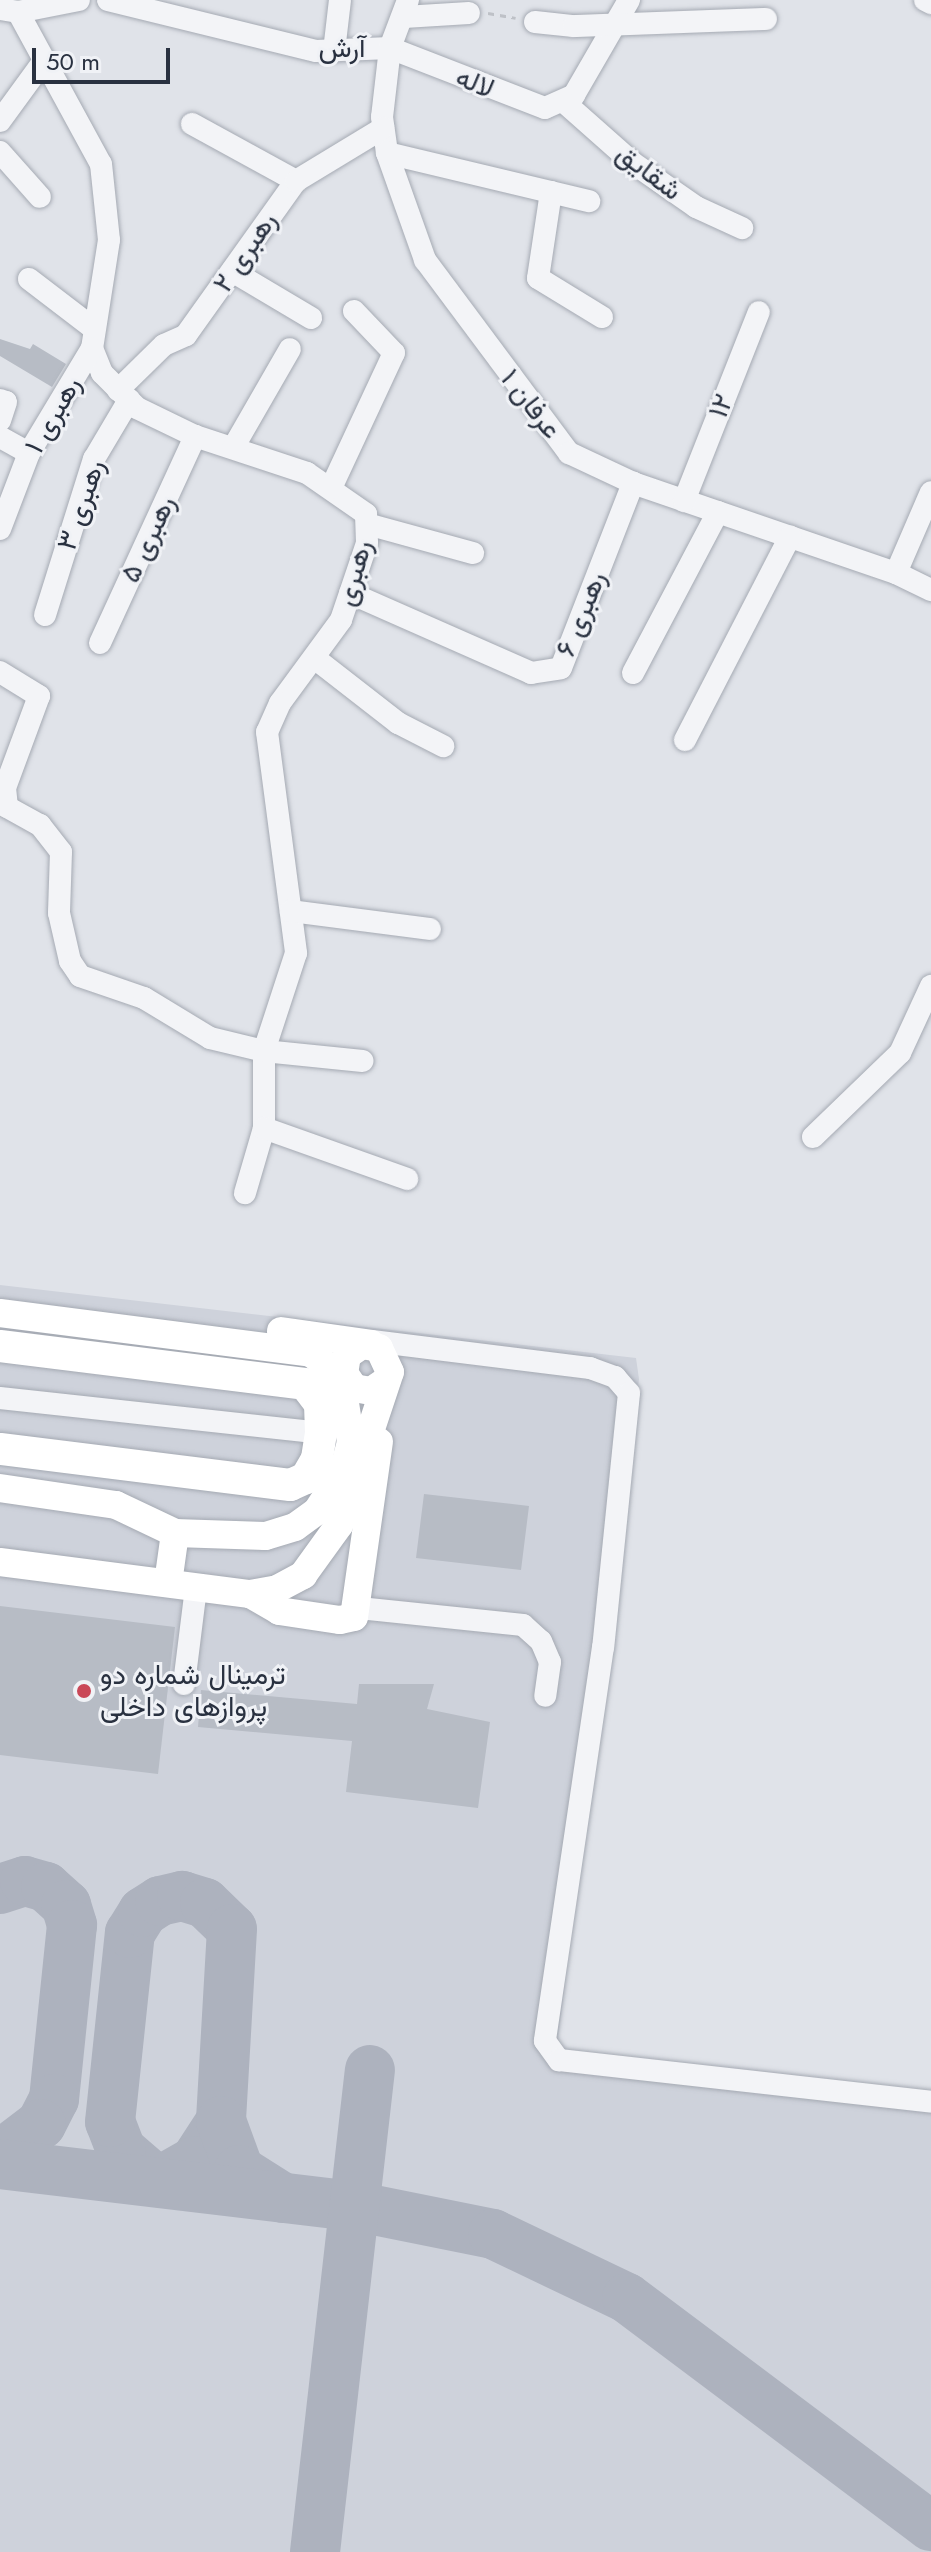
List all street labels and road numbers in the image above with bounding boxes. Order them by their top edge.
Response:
street label: آرش [319,31,365,65]
street label: لاله [451,60,499,106]
street label: شقایق [609,136,689,208]
street label: رهبری ۲ [206,205,284,299]
street label: عرفان ۱ [493,363,569,445]
street label: رهبری ۱ [18,370,88,460]
street label: ۱۲ [701,389,741,423]
street label: رهبری ۳ [50,455,112,555]
street label: رهبری ۵ [113,490,183,588]
street label: رهبری [329,536,379,610]
street label: رهبری ۶ [549,566,613,662]

